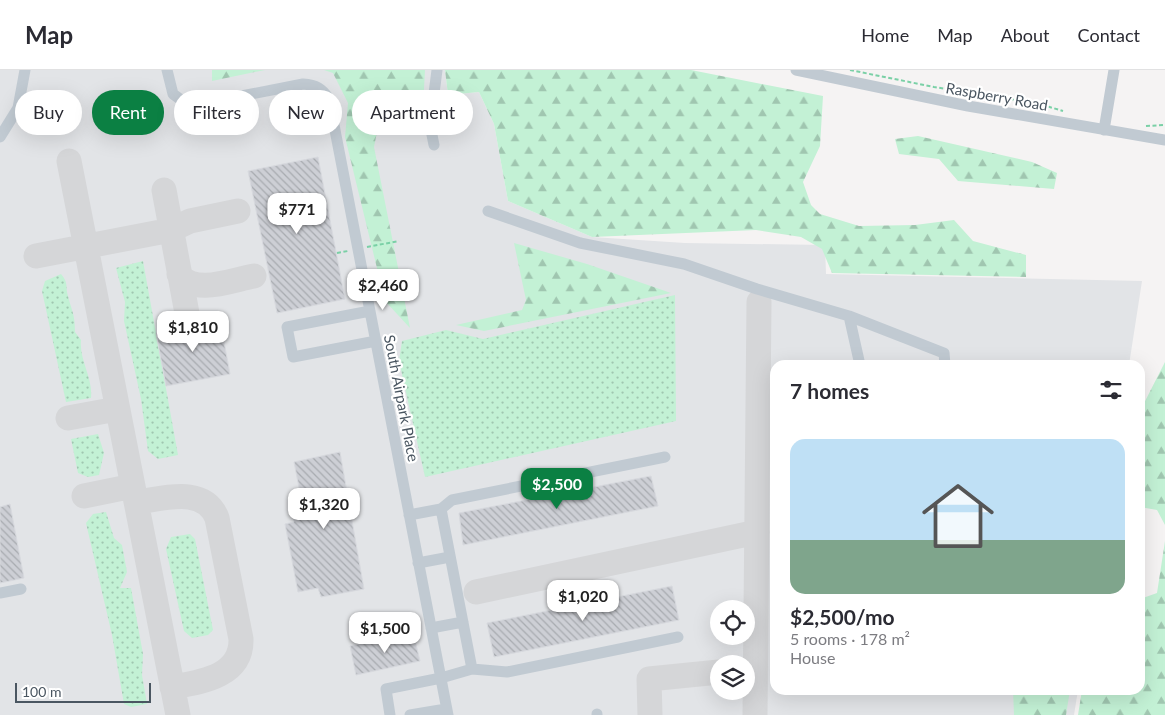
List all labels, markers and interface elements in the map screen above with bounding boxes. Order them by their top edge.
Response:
text: Map [25,20,73,49]
text: Home [861,24,909,46]
text: Map [937,24,973,46]
text: About [1001,24,1050,46]
text: Contact [1078,24,1140,46]
street label: Raspberry Road [945,78,1049,114]
chip: Buy [15,90,82,135]
chip: Rent [92,90,164,135]
chip: Filters [174,90,259,135]
chip: New [269,90,342,135]
chip: Apartment [352,90,473,135]
pin: $771 [267,192,327,235]
text: $771 [278,199,316,218]
pin: $2,460 [342,268,424,311]
text: $2,460 [358,275,408,294]
pin: $1,810 [152,310,234,353]
text: $1,810 [168,317,218,336]
street label: South Airpark Place [381,333,423,463]
icon: filters [1097,376,1125,404]
text: 7 homes [790,378,869,403]
pin: $2,500 [516,468,598,510]
icon: home [913,471,1003,561]
text: $2,500 [532,474,582,493]
pin: $1,320 [283,488,365,530]
text: $1,320 [299,494,349,513]
pin: $1,020 [542,580,624,622]
text: $1,020 [558,586,608,605]
map controls [710,600,755,700]
button: locate [710,600,755,645]
text: $2,500/mo [790,604,895,629]
pin: $1,500 [344,612,426,654]
text: $1,500 [360,618,410,637]
text: 5 rooms · 178 m² [790,629,910,648]
text: House [790,648,835,667]
button: layers [710,655,755,700]
scale bar [15,680,151,703]
text: 100 m [22,683,61,700]

